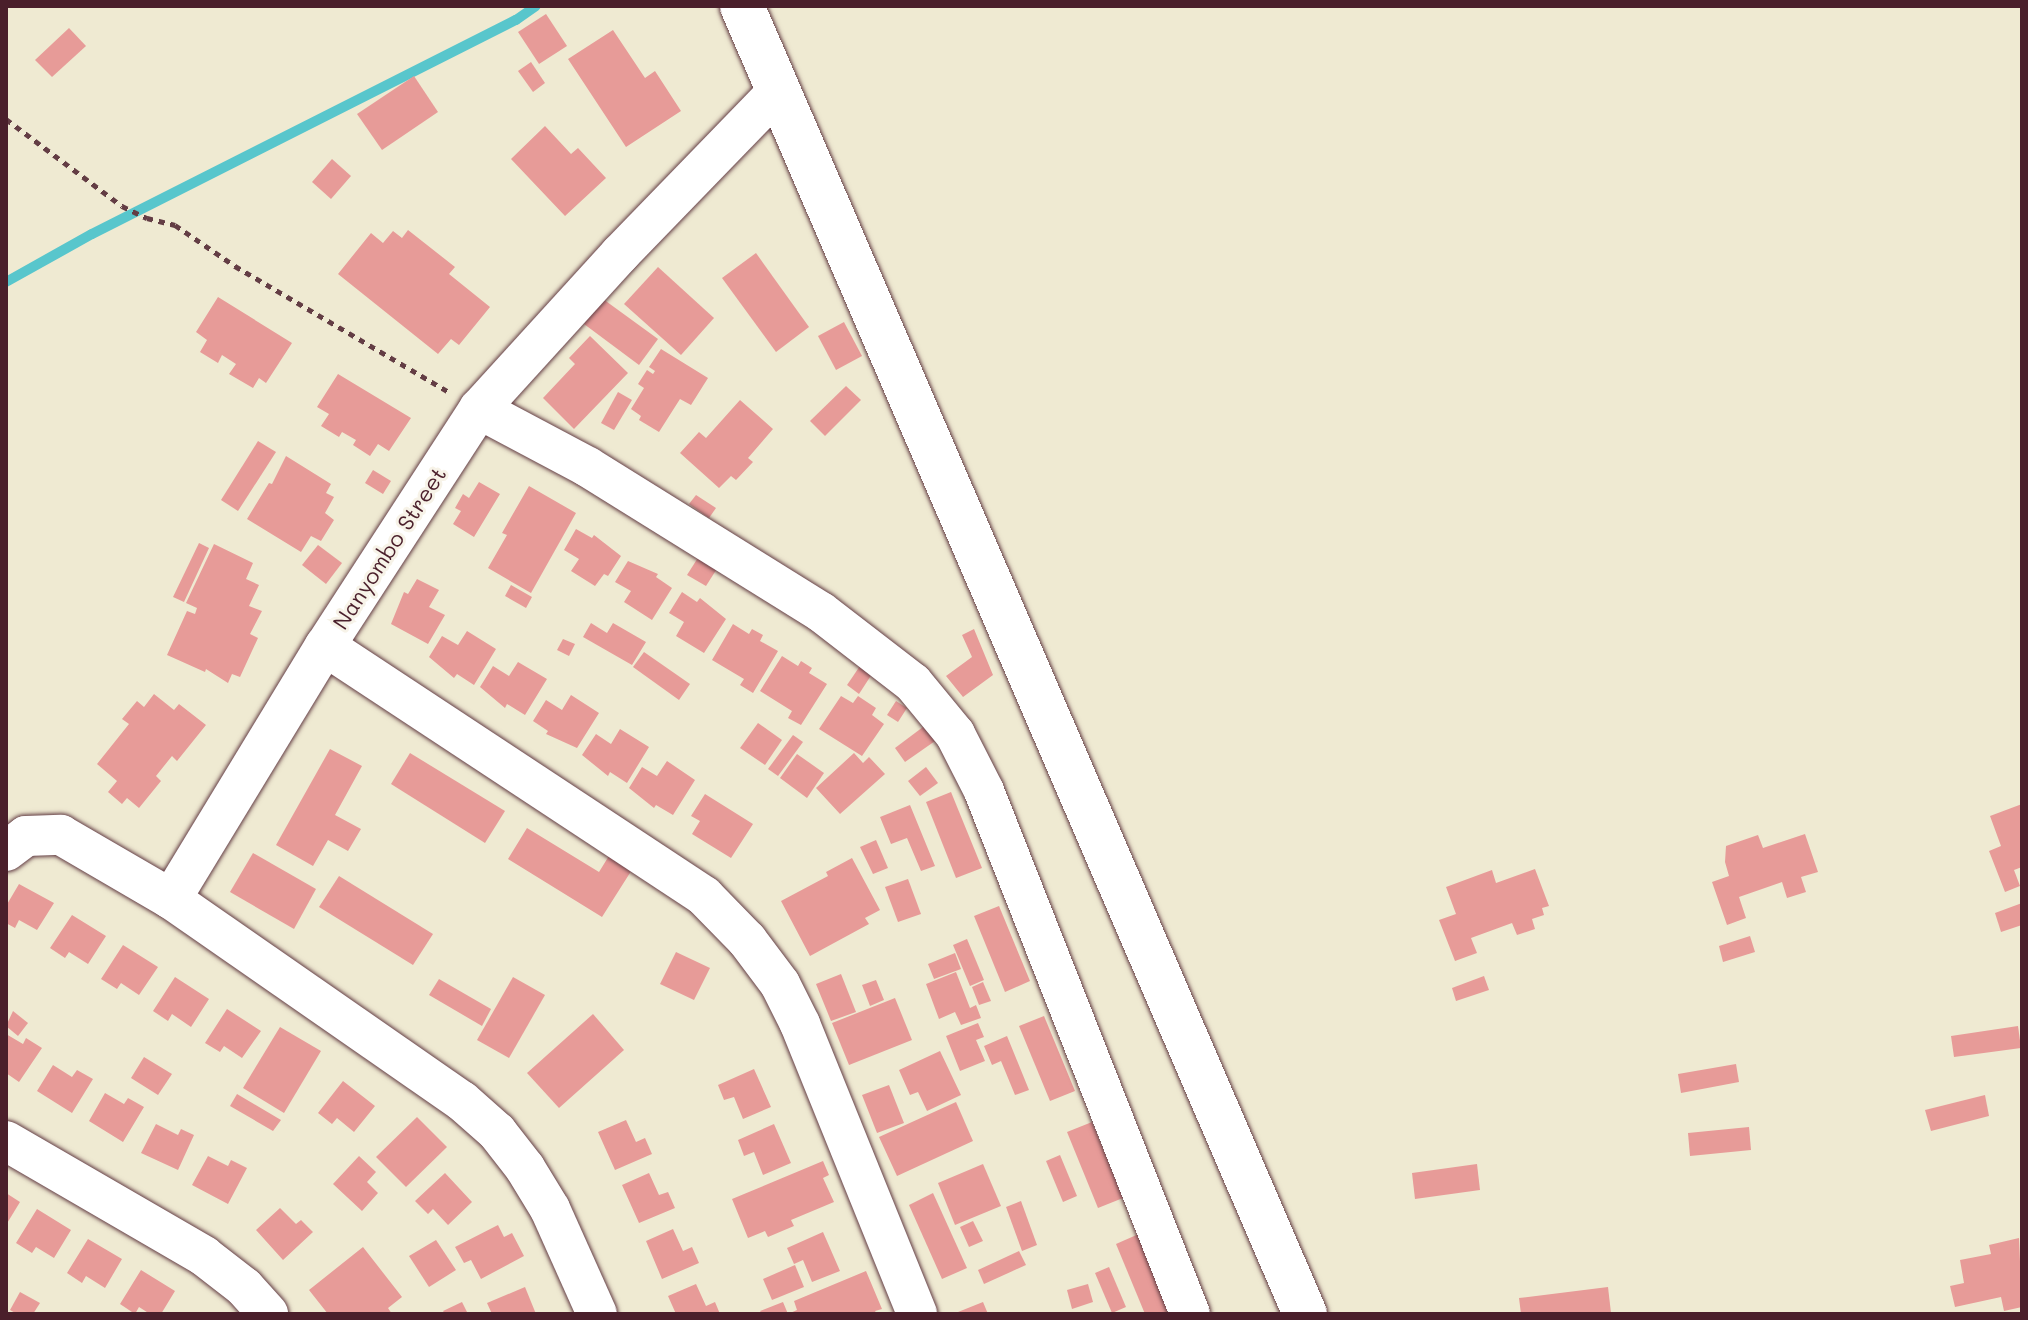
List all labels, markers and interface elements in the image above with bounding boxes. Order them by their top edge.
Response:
street label: Nanyombo Street [327,462,451,634]

